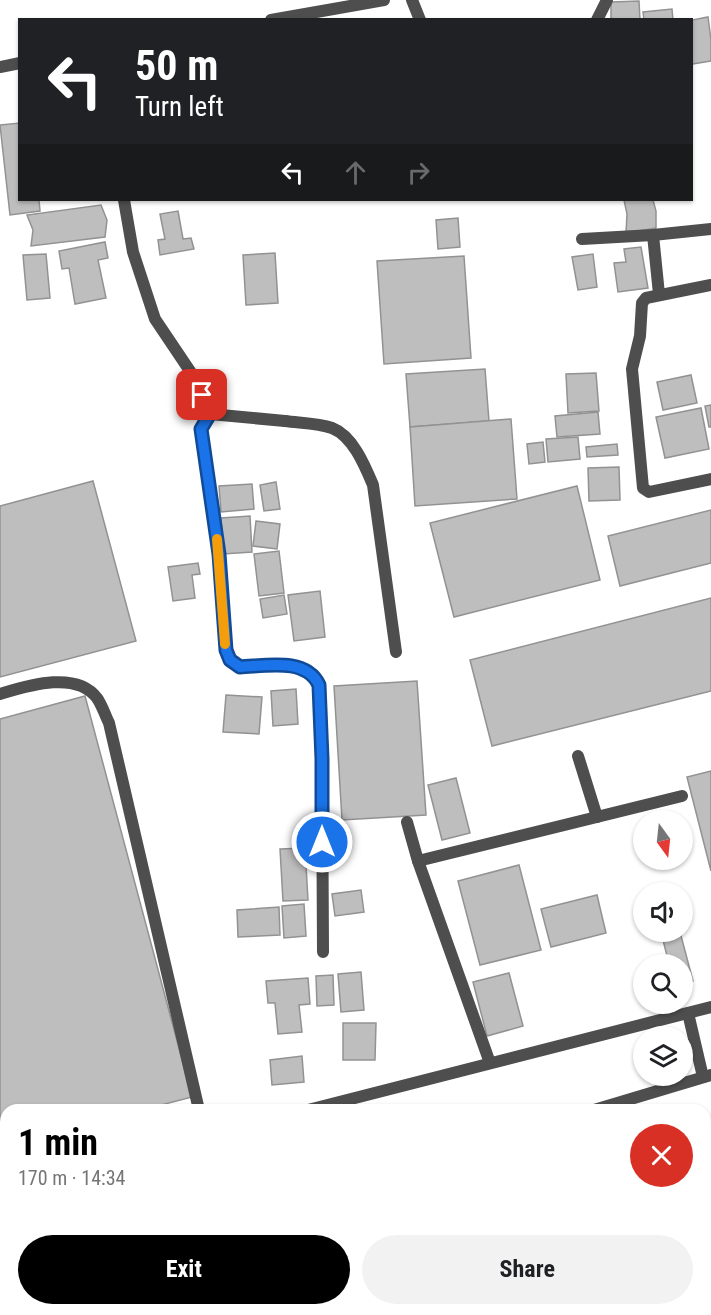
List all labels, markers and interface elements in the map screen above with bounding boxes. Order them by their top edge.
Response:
text: 50 m [135,41,218,90]
icon: left [36,42,114,120]
text: Turn left [135,91,224,123]
icon: left [276,156,309,189]
icon: ahead [339,156,372,189]
icon: right [402,156,435,189]
pin [176,369,227,420]
icon: arrive [185,378,218,411]
position arrow [290,810,354,874]
north arrow [633,810,693,870]
map controls [633,810,693,1086]
button: sound [633,882,693,942]
button: search [633,954,693,1014]
button: layers [633,1026,693,1086]
text: 1 min [18,1122,98,1164]
button: close [630,1124,693,1187]
text: 170 m · 14:34 [18,1166,125,1190]
button: Exit [18,1235,350,1304]
button: Share [362,1235,693,1304]

